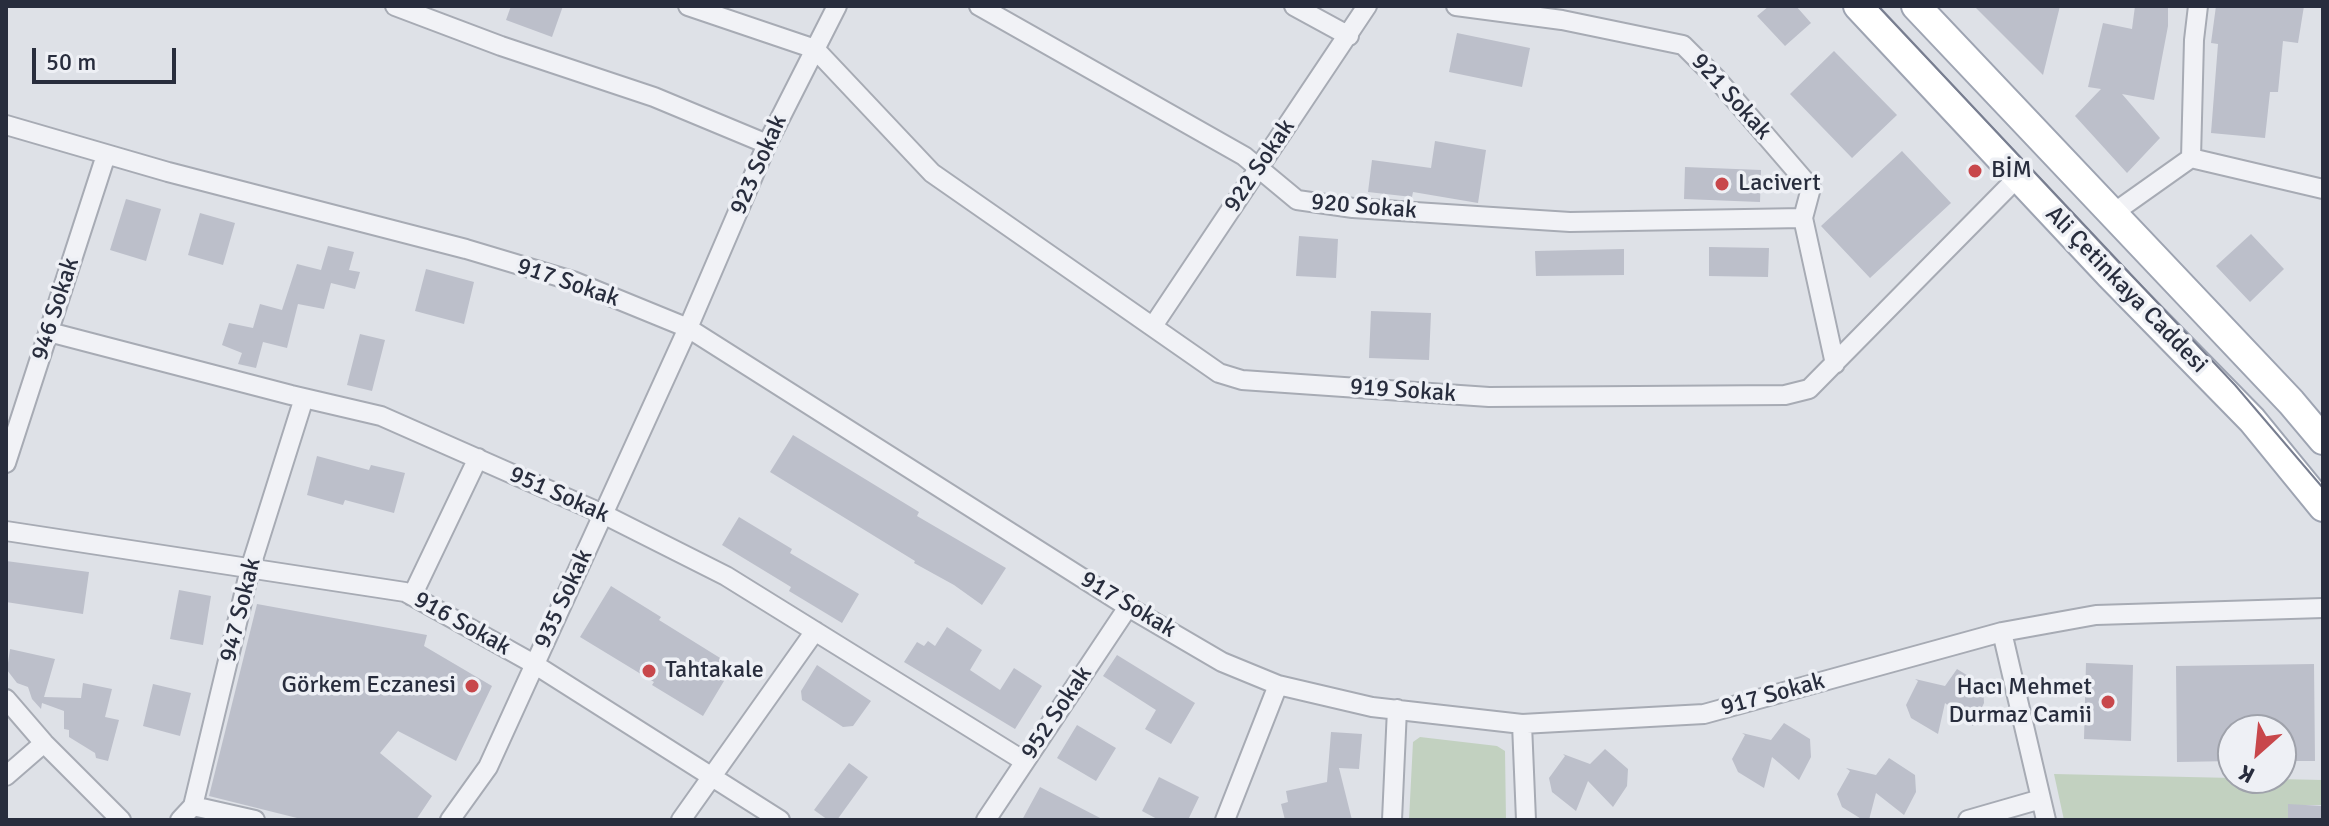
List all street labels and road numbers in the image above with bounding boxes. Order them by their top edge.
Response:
street label: 921 Sokak [1685,48,1777,146]
street label: 923 Sokak [724,111,794,219]
street label: 922 Sokak [1218,114,1302,218]
street label: 920 Sokak [1310,188,1418,226]
street label: Ali Çetinkaya Caddesi [2039,201,2213,379]
street label: 917 Sokak [513,252,623,314]
street label: 946 Sokak [26,254,86,364]
street label: 919 Sokak [1349,373,1457,409]
street label: 951 Sokak [505,460,613,530]
street label: 935 Sokak [529,545,599,653]
street label: 947 Sokak [214,555,268,665]
street label: 917 Sokak [1075,565,1181,645]
street label: 916 Sokak [409,586,515,662]
street label: 952 Sokak [1015,661,1099,765]
street label: 917 Sokak [1718,667,1828,723]

